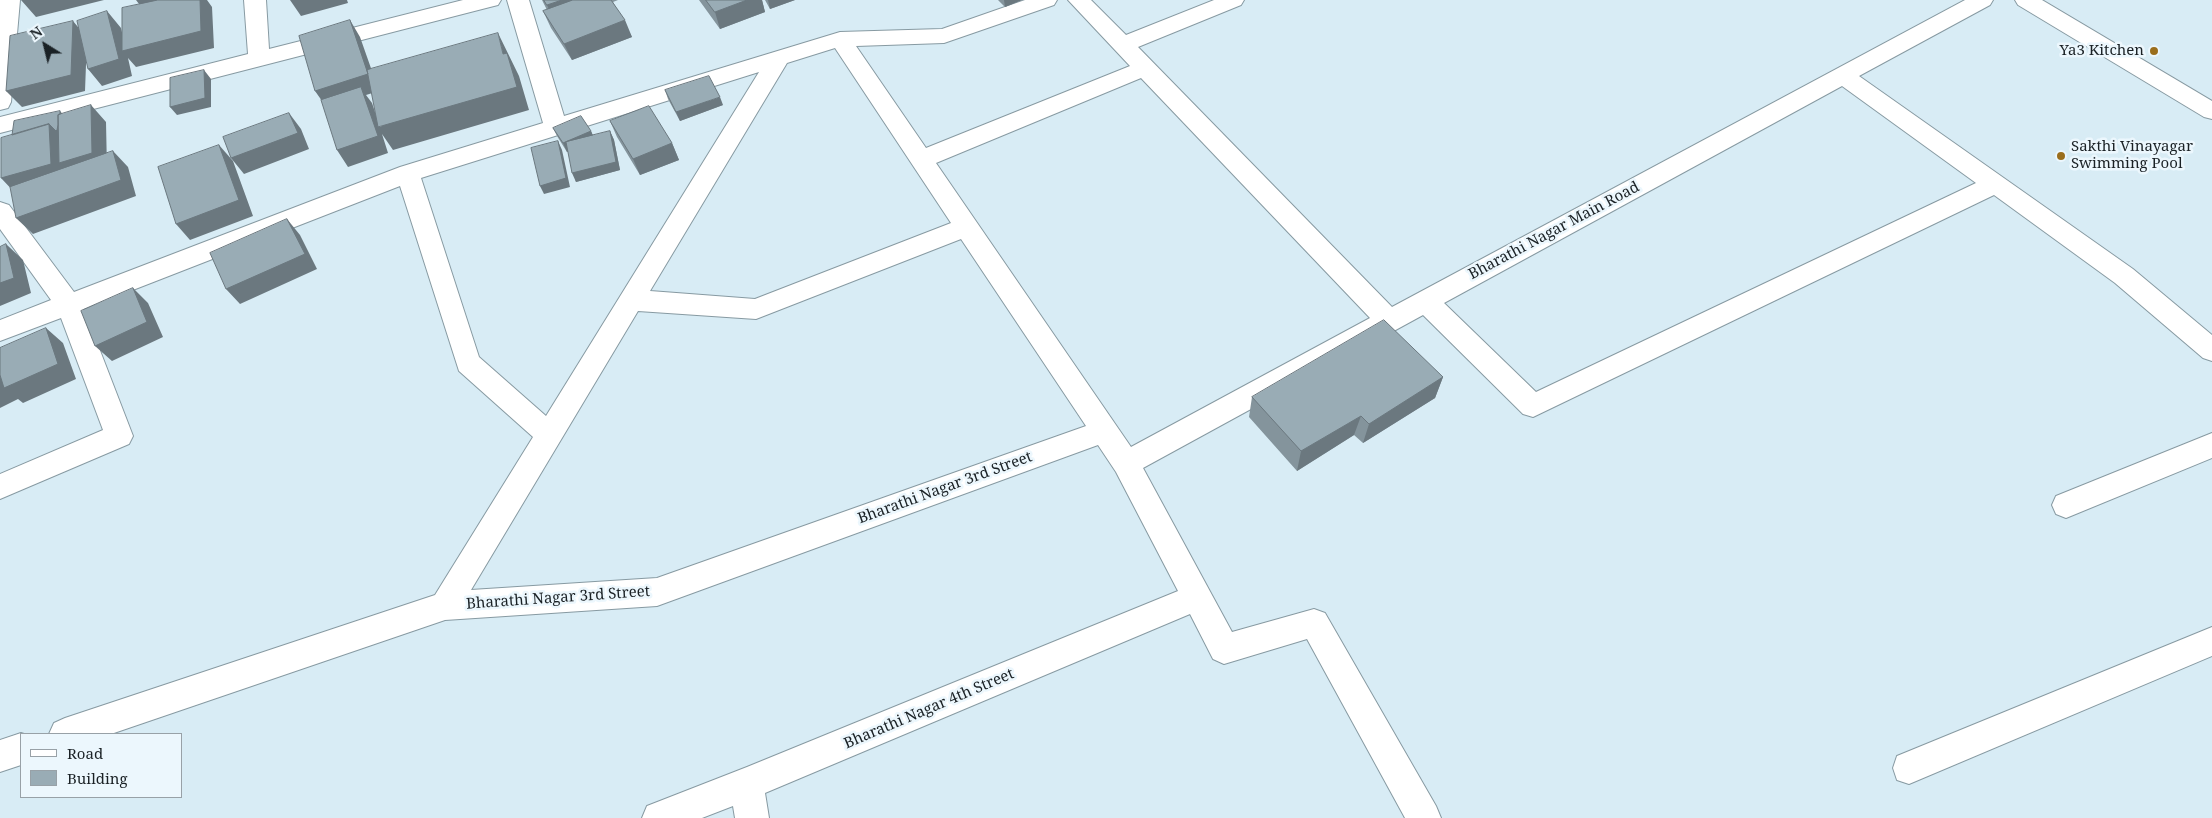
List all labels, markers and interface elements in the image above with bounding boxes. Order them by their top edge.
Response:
north arrow [20,20,70,70]
text: N [26,22,46,43]
place label: Ya3 Kitchen [2060,42,2144,60]
marker: Ya3 Kitchen [2148,45,2160,57]
place label: Sakthi Vinayagar Swimming Pool [2071,138,2193,173]
marker: Sakthi Vinayagar Swimming Pool [2055,150,2067,162]
street label: Bharathi Nagar Main Road [1465,178,1643,284]
street label: Bharathi Nagar 3rd Street [855,448,1035,528]
street label: Bharathi Nagar 3rd Street [465,583,651,613]
street label: Bharathi Nagar 4th Street [841,665,1017,753]
legend [20,733,182,798]
text: Road [67,743,103,763]
text: Building [67,768,128,788]

